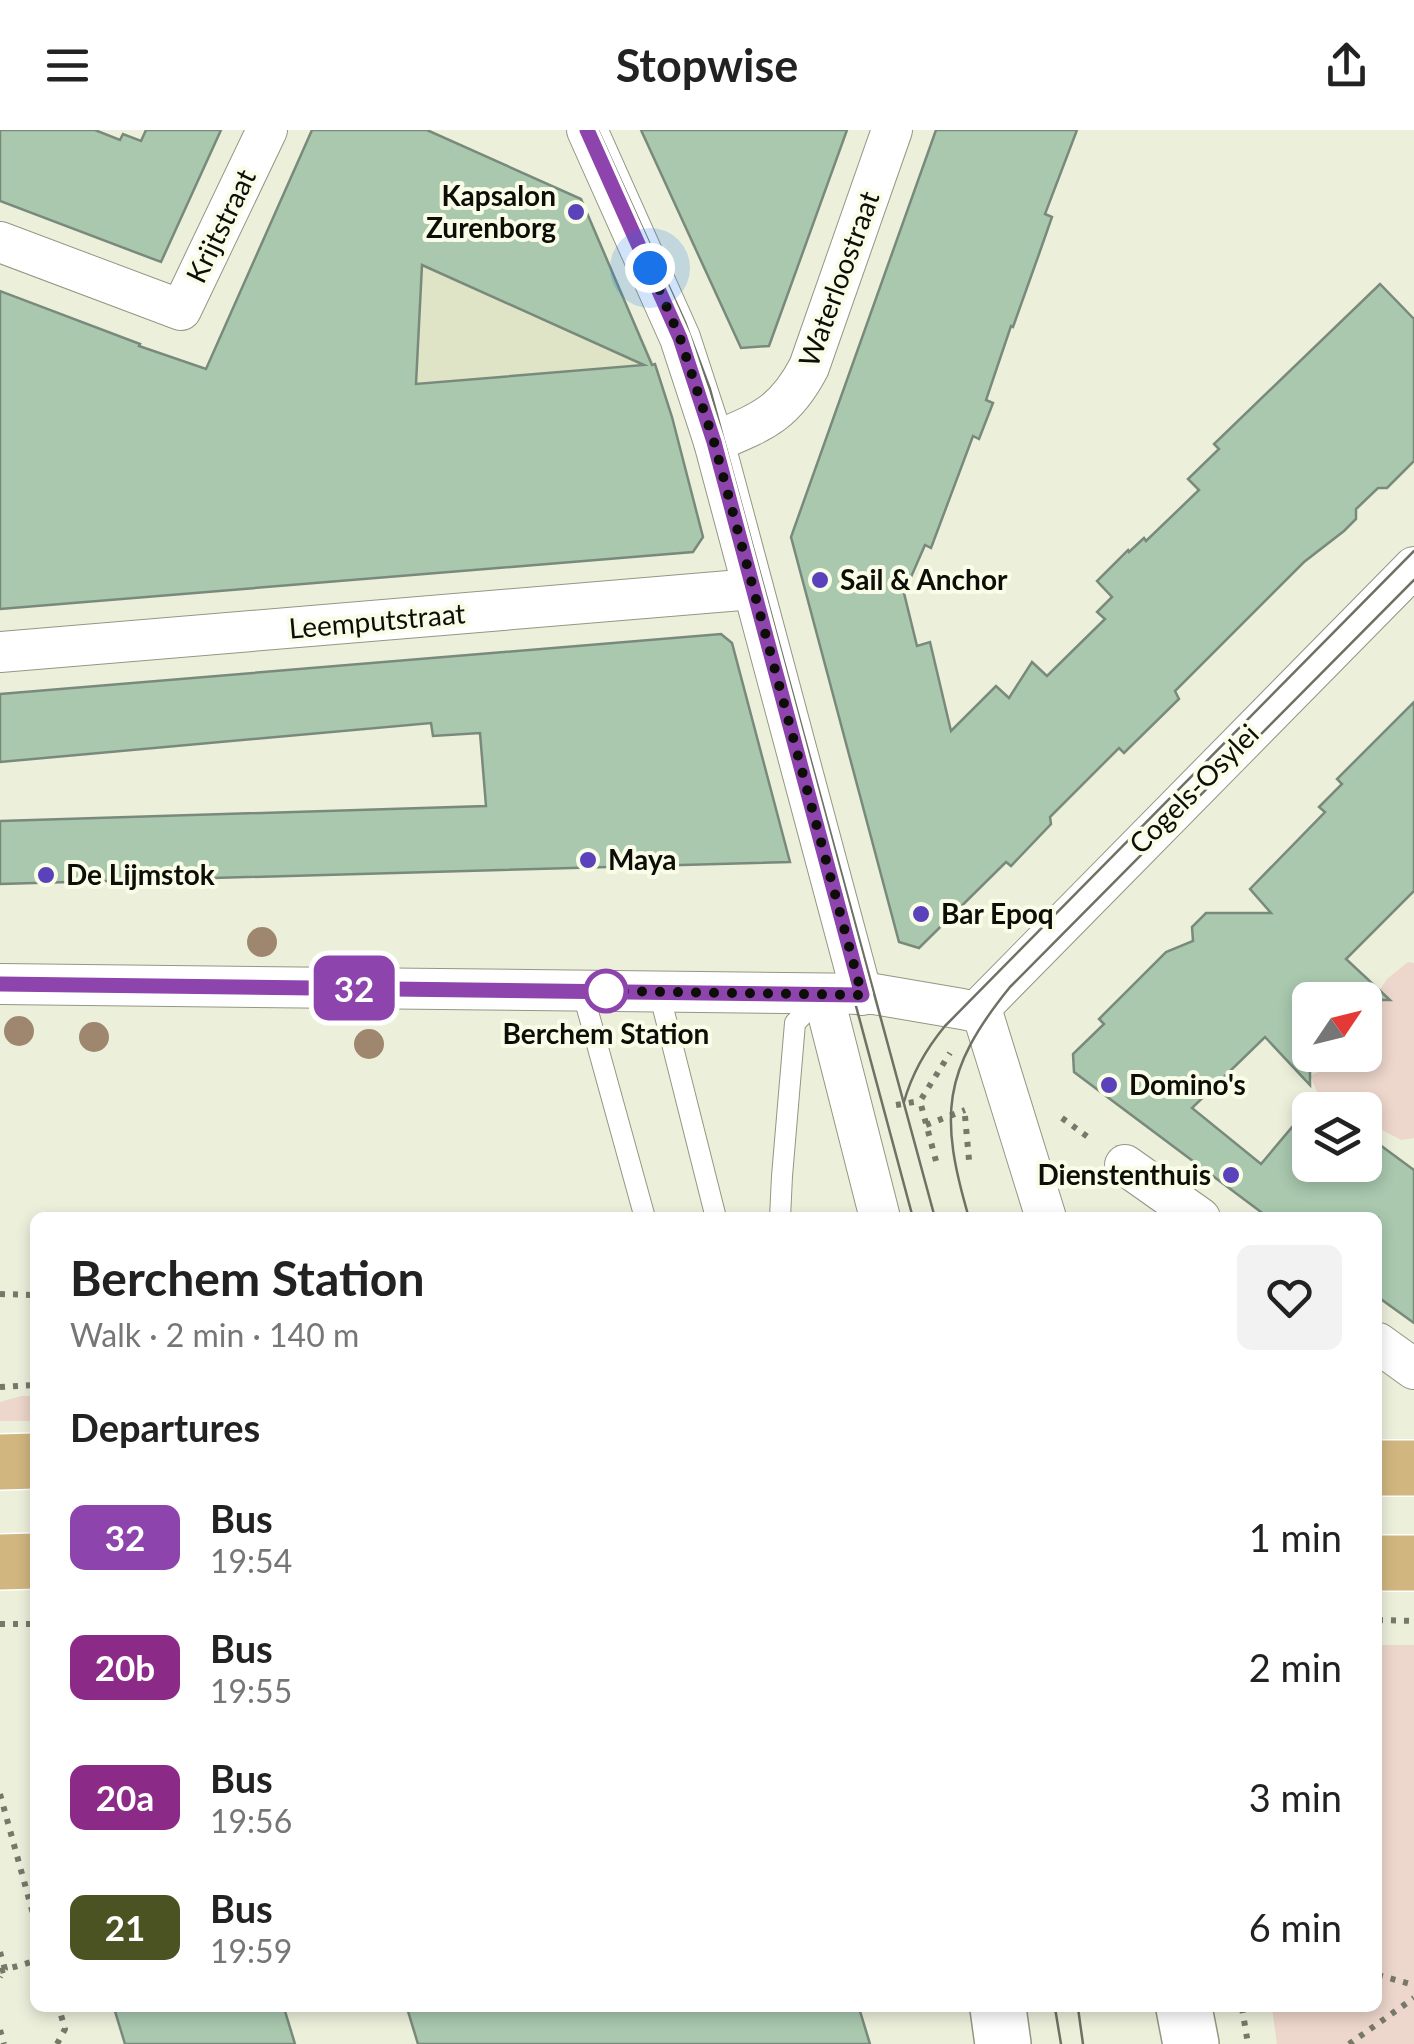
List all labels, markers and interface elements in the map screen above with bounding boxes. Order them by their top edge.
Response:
icon: menu [40,38,95,93]
text: Stopwise [616,38,798,92]
icon: share [1319,38,1374,93]
street label: Krijtstraat [178,163,262,288]
place label: Kapsalon Zurenborg [426,178,556,244]
street label: Waterloostraat [791,186,886,371]
marker: Kapsalon Zurenborg [565,201,587,223]
your location [625,243,675,293]
place label: Sail & Anchor [840,562,1008,596]
marker: Sail & Anchor [809,569,831,591]
street label: Leemputstraat [287,595,467,645]
street label: Cogels-Osylei [1121,716,1265,860]
place label: Maya [608,842,677,876]
marker: Maya [577,849,599,871]
place label: De Lijmstok [66,857,215,891]
marker: De Lijmstok [35,864,57,886]
place label: Bar Epoq [941,896,1054,930]
marker: Bar Epoq [910,903,932,925]
line badge: 32 [309,956,399,1020]
text: 32 [334,967,374,1009]
marker: Berchem Station [585,970,627,1012]
north arrow [1292,982,1382,1072]
map controls [1292,982,1382,1182]
place label: Berchem Station [503,1016,709,1050]
place label: Domino's [1129,1067,1246,1101]
marker: Domino's [1098,1074,1120,1096]
button: layers [1292,1092,1382,1182]
place label: Dienstenthuis [1038,1157,1211,1191]
marker: Dienstenthuis [1220,1164,1242,1186]
button: heart [1237,1245,1342,1350]
text: Berchem Station [70,1249,425,1306]
text: Walk · 2 min · 140 m [70,1315,359,1354]
text: Departures [70,1404,260,1450]
text: Bus [210,1495,273,1541]
text: 1 min [1249,1514,1342,1560]
text: 32 [105,1516,145,1558]
text: 19:54 [210,1541,292,1580]
text: Bus [210,1625,273,1671]
text: 2 min [1249,1644,1342,1690]
text: 20b [95,1646,155,1688]
text: 19:55 [210,1671,292,1710]
text: Bus [210,1755,273,1801]
text: 3 min [1249,1774,1342,1820]
text: 20a [96,1776,154,1818]
text: 19:56 [210,1801,292,1840]
text: Bus [210,1885,273,1931]
text: 6 min [1249,1904,1342,1950]
text: 21 [105,1906,145,1948]
text: 19:59 [210,1931,292,1970]

